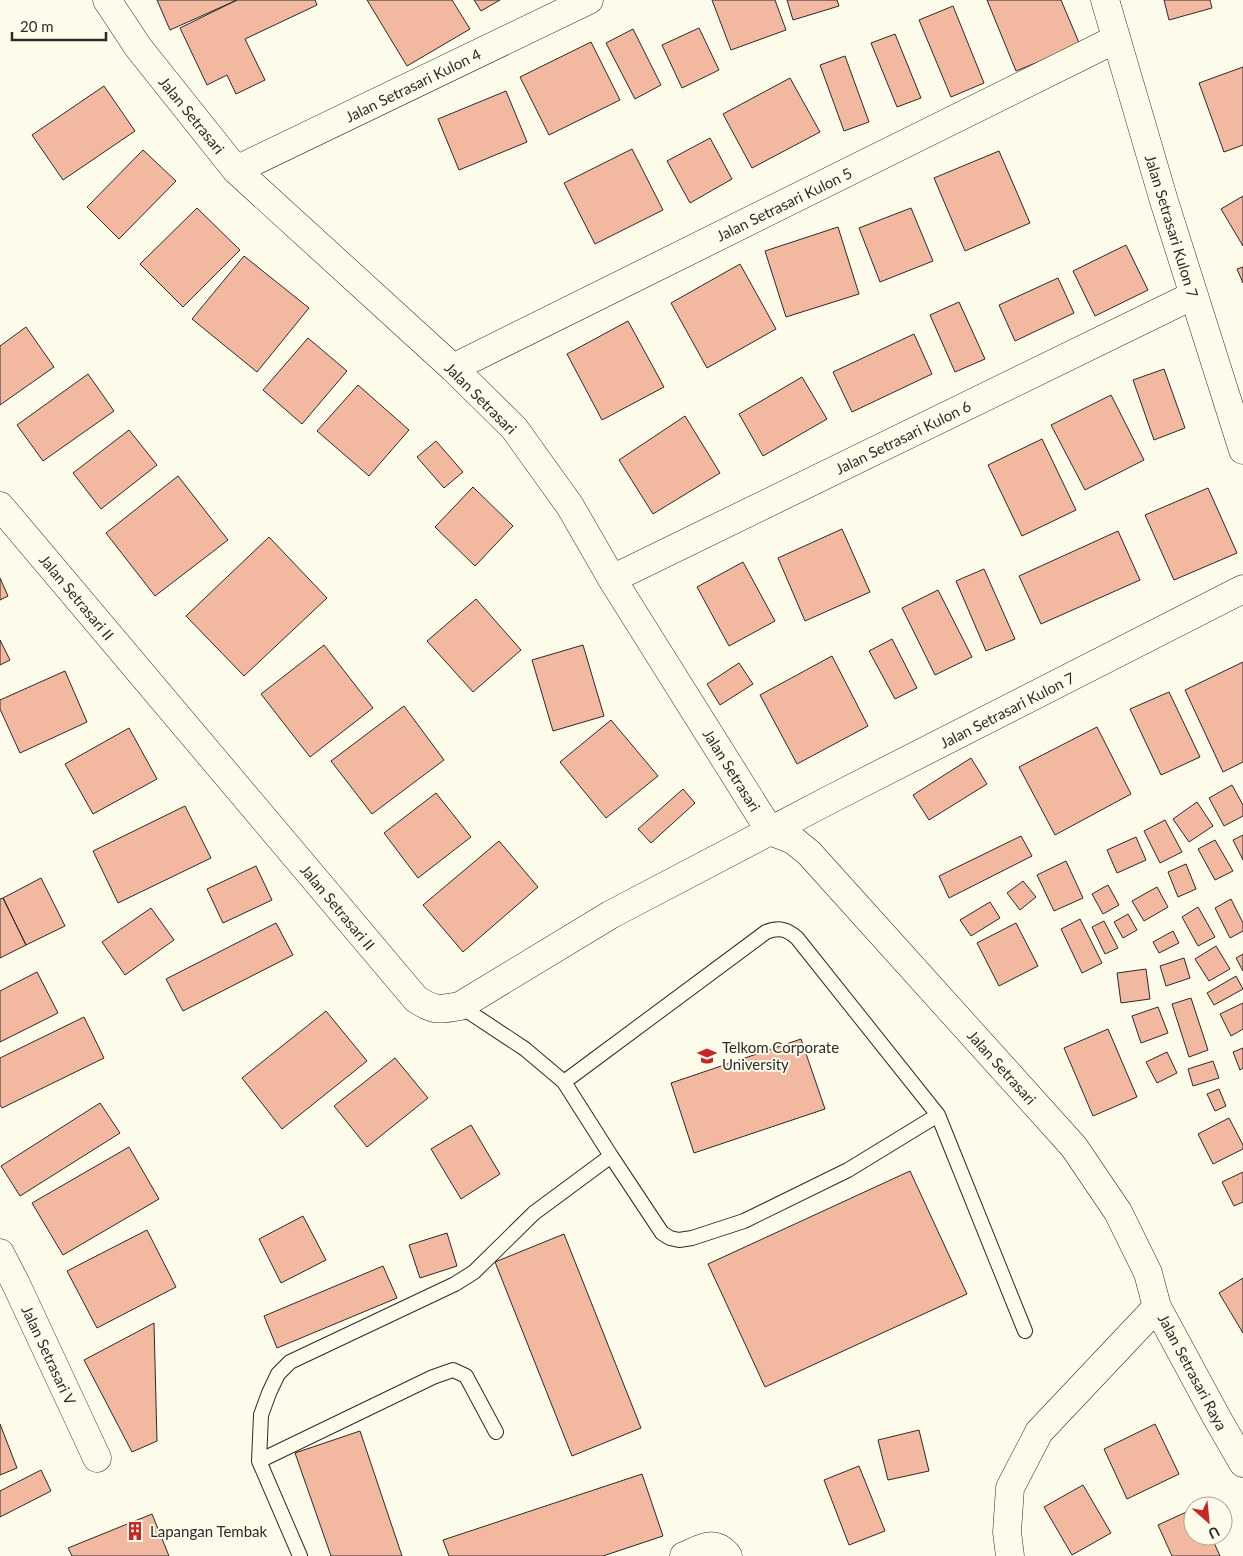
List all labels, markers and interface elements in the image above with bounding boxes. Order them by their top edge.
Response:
scale bar [12,10,106,42]
text: 20 m [20,17,54,35]
street label: Jalan Setrasari Kulon 4 [342,44,484,126]
street label: Jalan Setrasari [155,73,229,157]
street label: Jalan Setrasari Kulon 7 [1142,152,1202,300]
street label: Jalan Setrasari Kulon 5 [713,163,855,245]
street label: Jalan Setrasari [441,358,521,438]
street label: Jalan Setrasari Kulon 6 [832,396,974,478]
street label: Jalan Setrasari II [36,551,118,643]
street label: Jalan Setrasari Kulon 7 [937,668,1078,752]
street label: Jalan Setrasari [700,725,764,815]
street label: Jalan Setrasari II [297,861,379,953]
street label: Jalan Setrasari [964,1026,1040,1108]
place label: Telkom Corporate University [722,1038,839,1073]
school or university icon: Telkom Corporate University [696,1045,718,1067]
street label: Jalan Setrasari V [18,1303,80,1408]
street label: Jalan Setrasari Raya [1155,1311,1231,1433]
north arrow [1183,1496,1233,1546]
building icon: Lapangan Tembak [124,1520,146,1542]
place label: Lapangan Tembak [150,1522,268,1540]
text: U [1206,1523,1223,1543]

